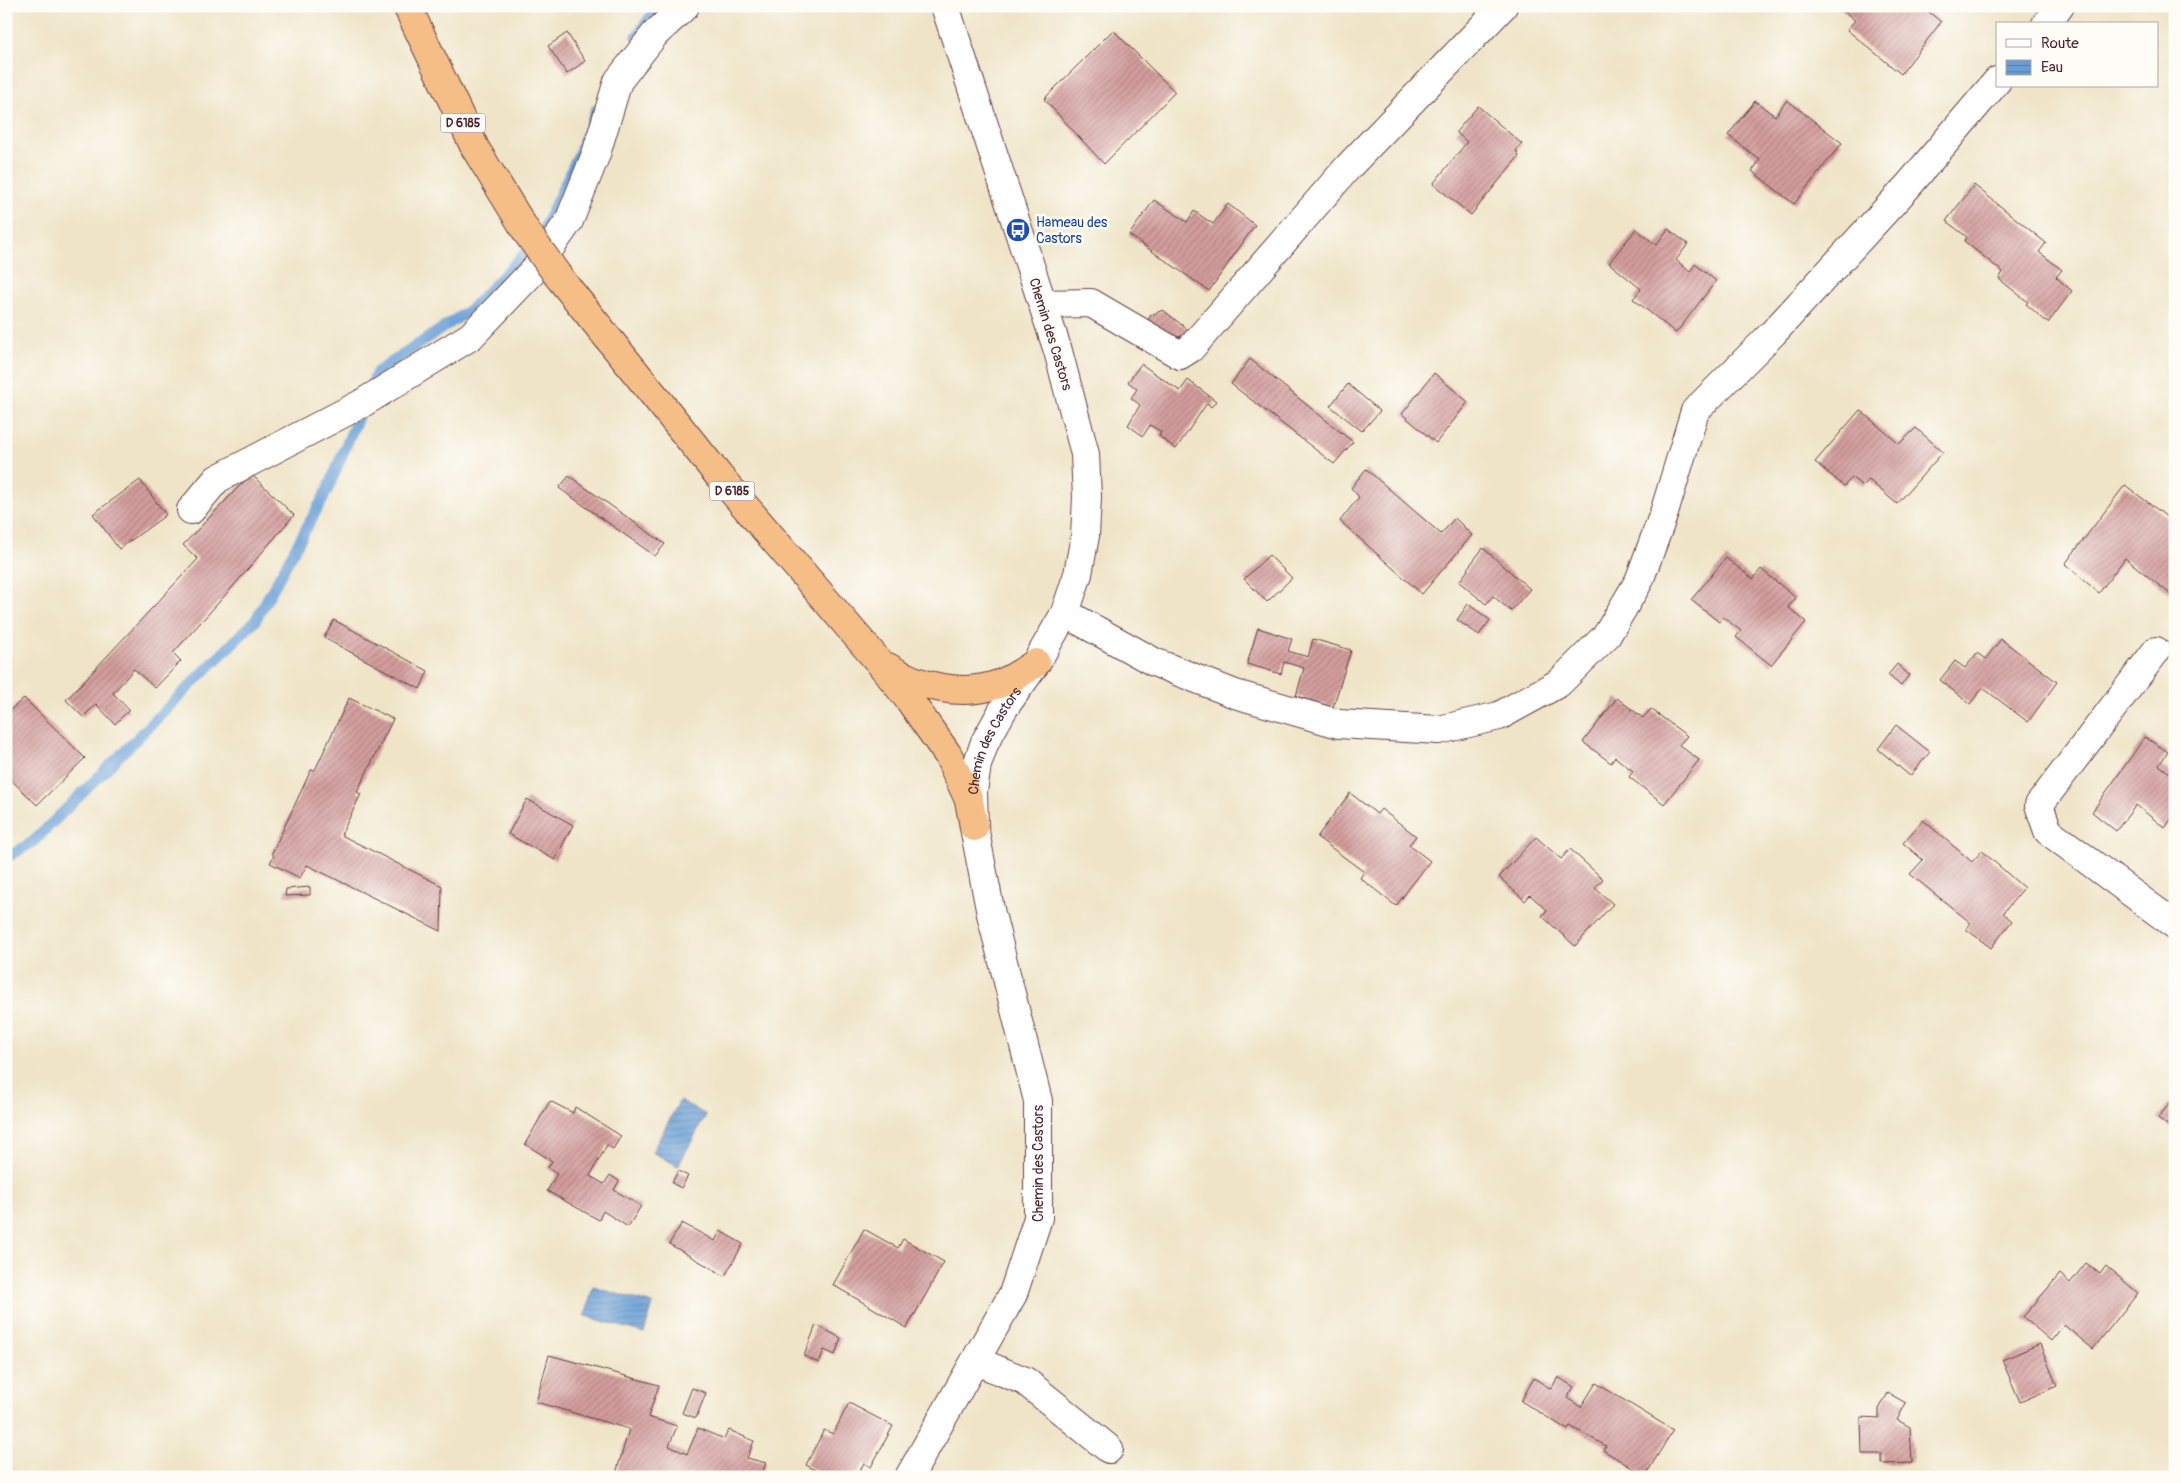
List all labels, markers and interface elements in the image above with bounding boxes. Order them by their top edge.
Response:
legend [1996,22,2158,88]
text: Route [2041,34,2079,53]
text: Eau [2041,58,2063,77]
road number: D 6185 [440,114,486,132]
place label: Hameau des Castors [1036,214,1108,247]
bus stop icon: Hameau des Castors [1005,217,1031,243]
street label: Chemin des Castors [1025,276,1076,393]
road number: D 6185 [710,482,754,501]
street label: Chemin des Castors [965,683,1026,796]
street label: Chemin des Castors [1030,1104,1047,1222]

